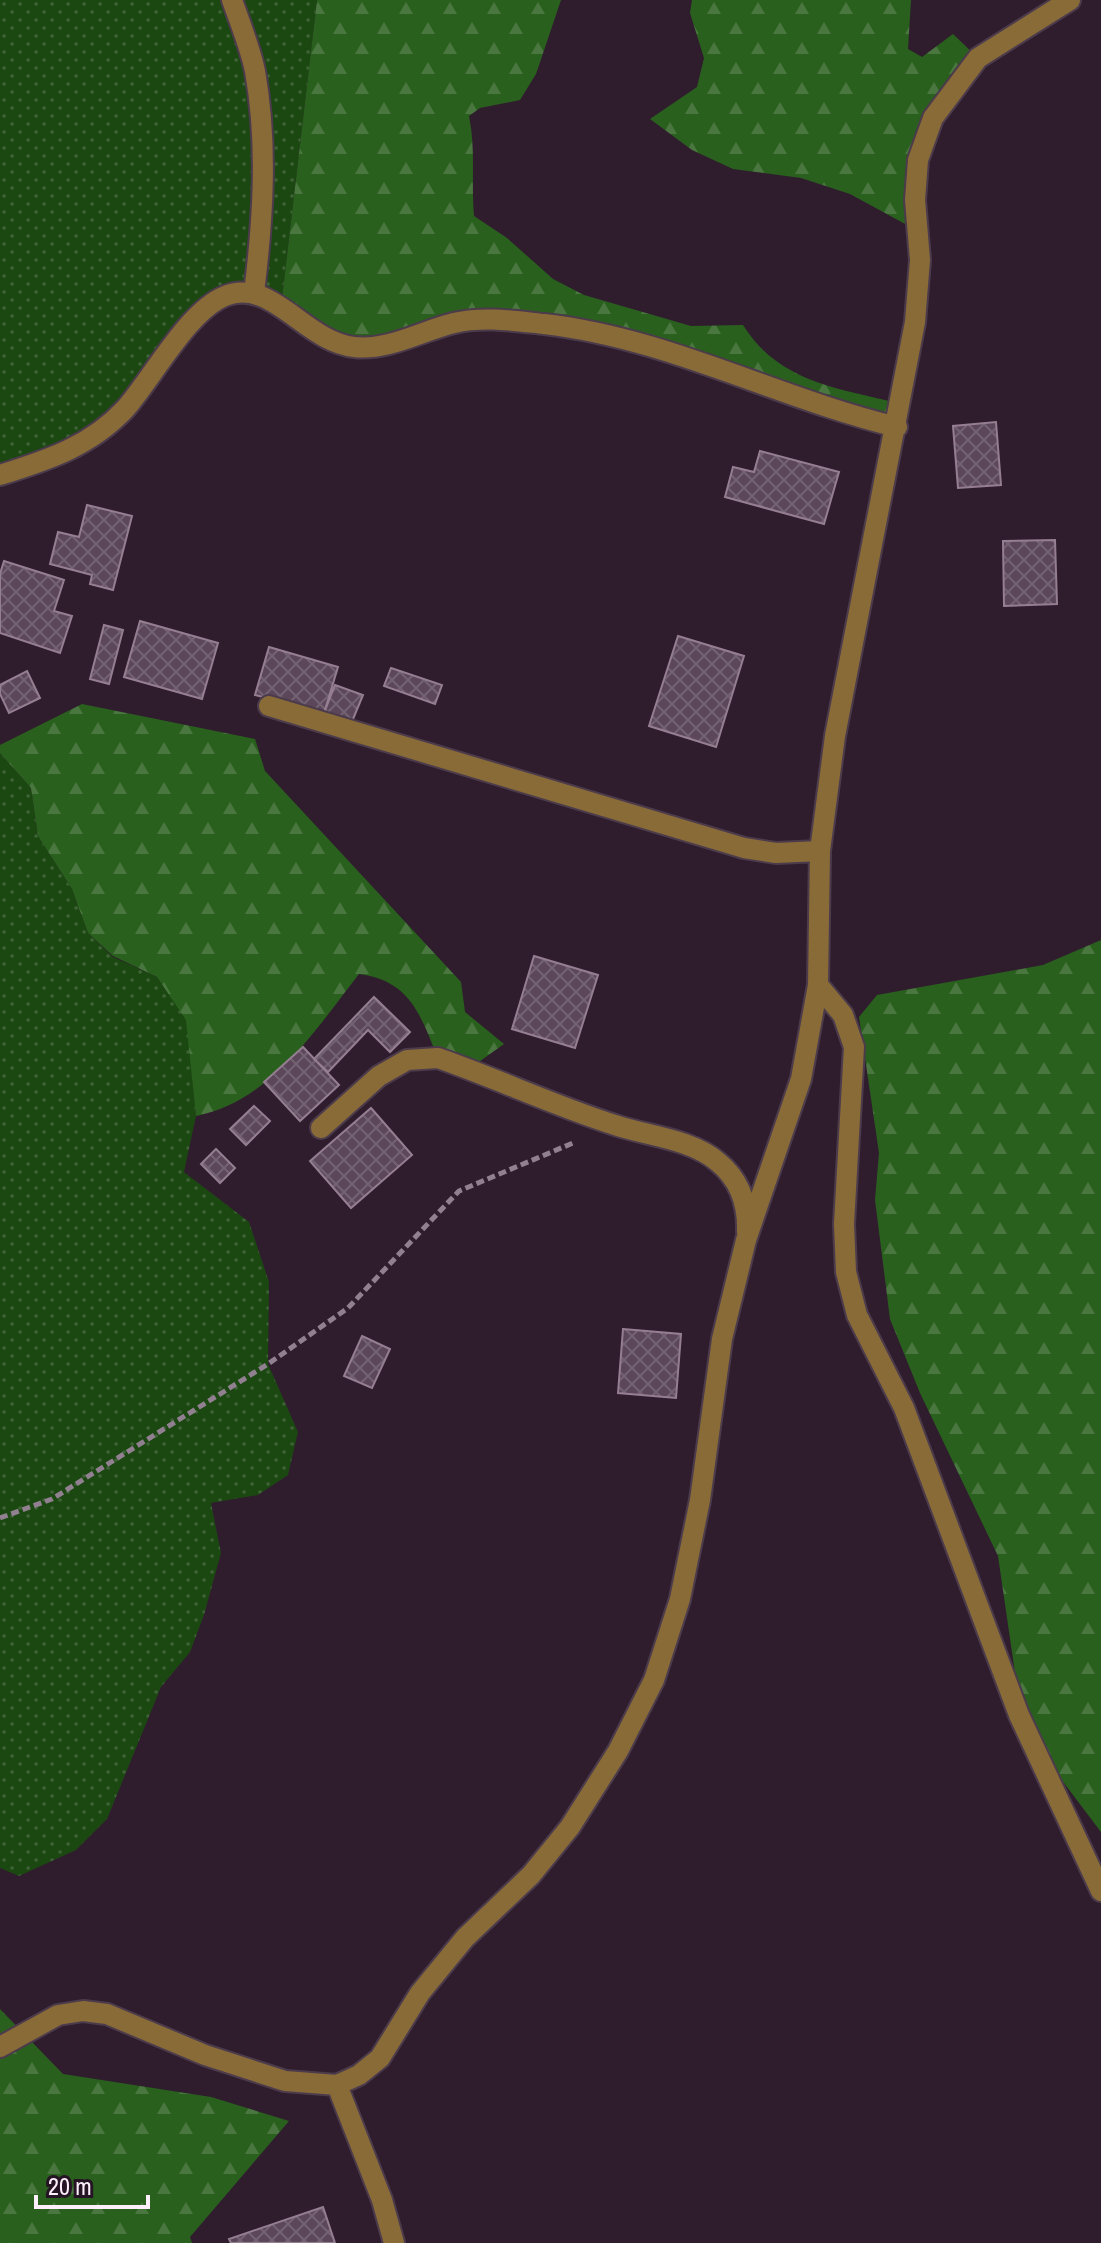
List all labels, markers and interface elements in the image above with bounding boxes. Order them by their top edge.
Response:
scale bar [36,2159,148,2209]
text: 20 m [48,2170,92,2202]

